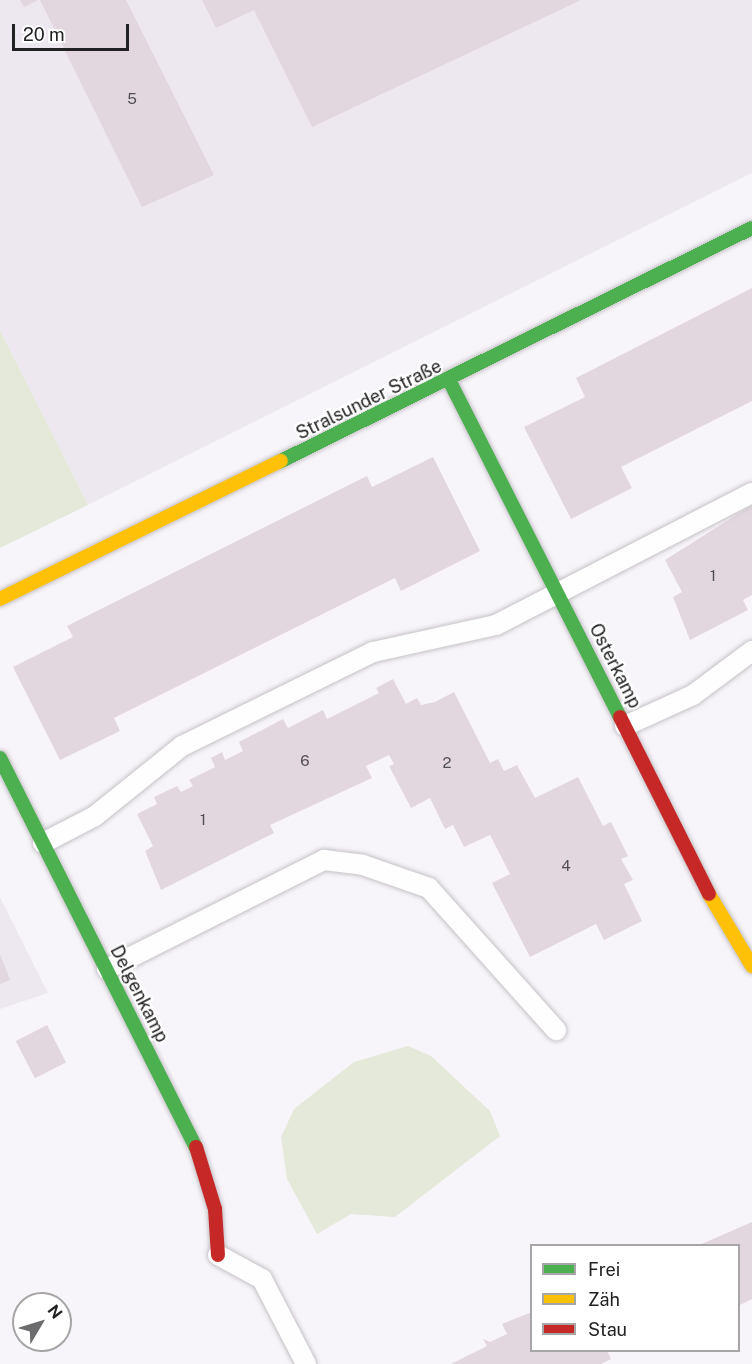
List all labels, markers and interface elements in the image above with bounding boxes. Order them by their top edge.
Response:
scale bar [15,12,132,50]
text: 20 m [23,24,65,45]
house number: 5 [127,90,137,108]
street label: Stralsunder Straße [293,355,445,445]
house number: 1 [710,567,716,585]
street label: Osterkamp [584,620,646,712]
house number: 6 [300,752,310,770]
house number: 2 [443,754,451,772]
house number: 1 [200,811,206,829]
house number: 4 [561,857,571,875]
street label: Delgenkamp [105,942,173,1046]
legend [530,1244,740,1352]
text: Frei [588,1259,620,1280]
text: Zäh [588,1289,620,1310]
north arrow [12,1292,72,1352]
text: N [44,1301,66,1323]
text: Stau [588,1319,627,1340]

